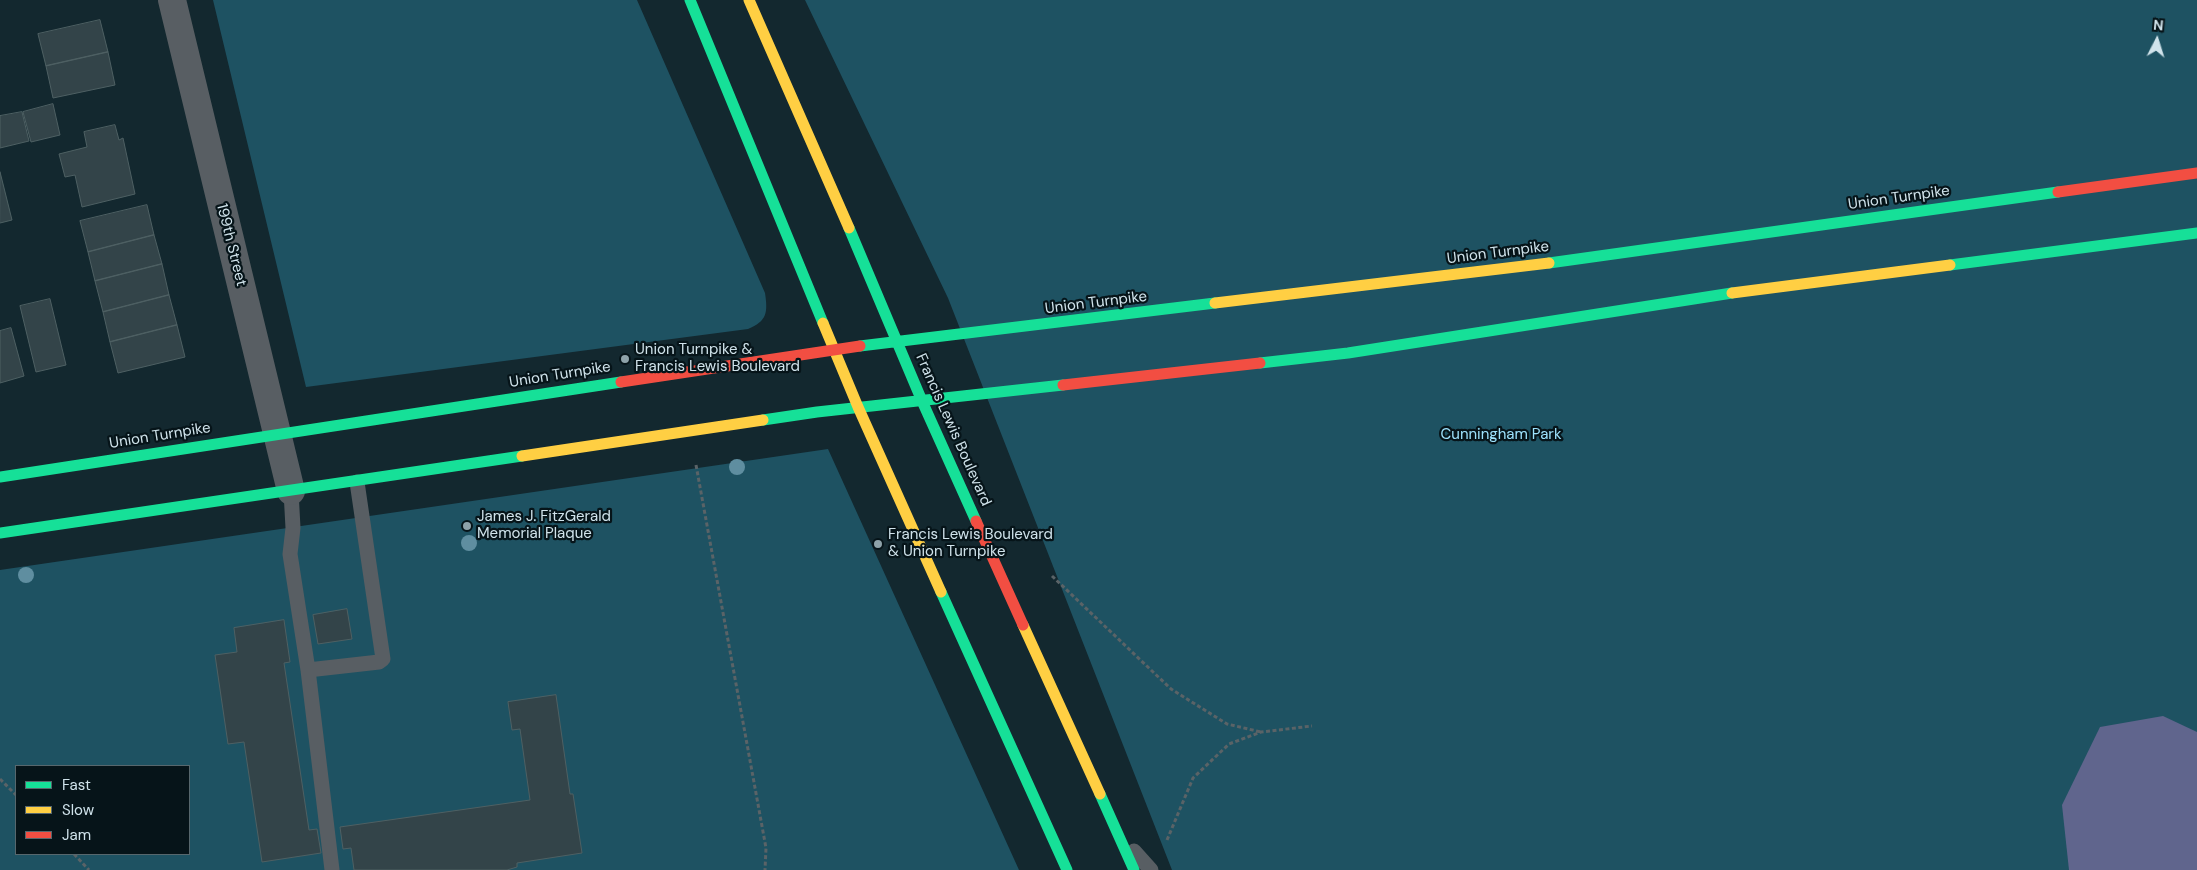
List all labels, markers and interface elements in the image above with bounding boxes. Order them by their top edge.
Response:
north arrow [2132,15,2182,65]
text: N [2152,16,2164,34]
street label: Union Turnpike [1847,182,1951,214]
street label: 199th Street [212,202,250,288]
street label: Union Turnpike [1446,238,1550,268]
street label: Union Turnpike [1044,288,1148,318]
place label: Union Turnpike & Francis Lewis Boulevard [635,341,800,376]
street label: Francis Lewis Boulevard [911,351,995,509]
marker: Union Turnpike & Francis Lewis Boulevard [619,353,631,365]
street label: Union Turnpike [508,358,612,392]
street label: Union Turnpike [108,419,212,453]
park label: Cunningham Park [1441,426,1561,444]
place label: James J. FitzGerald Memorial Plaque [477,508,611,543]
marker: James J. FitzGerald Memorial Plaque [461,520,473,532]
place label: Francis Lewis Boulevard & Union Turnpike [888,526,1053,561]
marker: Francis Lewis Boulevard & Union Turnpike [872,538,884,550]
legend [15,765,190,855]
text: Fast [62,775,91,795]
text: Slow [62,800,94,820]
text: Jam [62,825,91,845]

